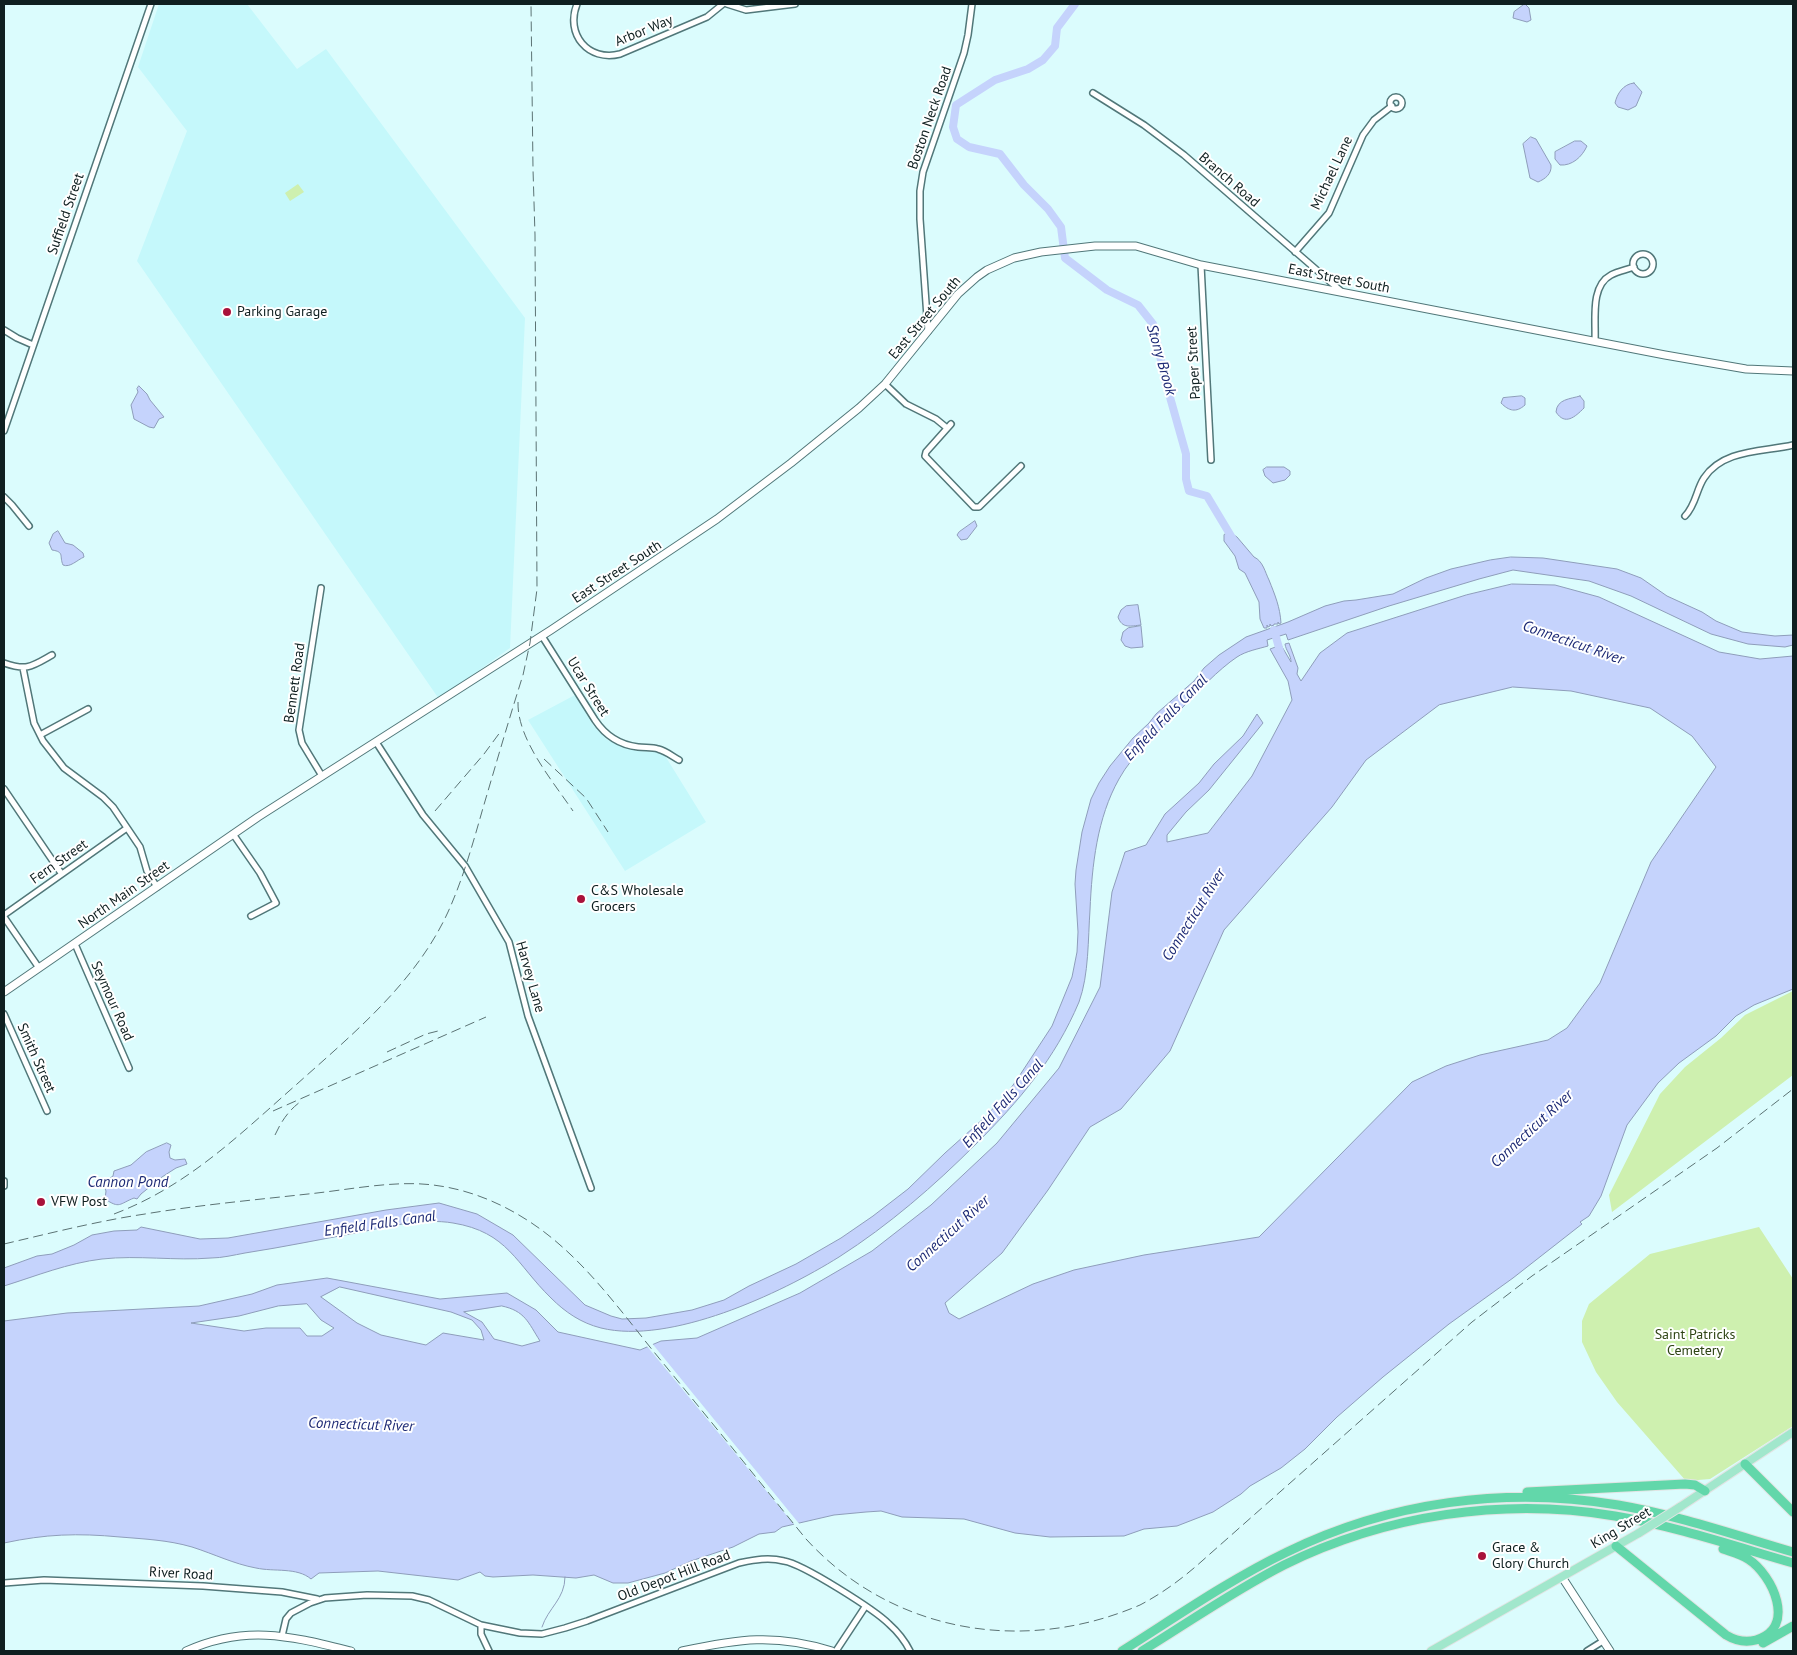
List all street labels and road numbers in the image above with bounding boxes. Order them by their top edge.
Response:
street label: Arbor Way [613,12,675,50]
street label: Boston Neck Road [905,64,955,172]
street label: Michael Lane [1308,133,1356,213]
street label: Branch Road [1195,149,1263,211]
street label: Suffield Street [44,171,88,257]
street label: East Street South [1287,261,1391,297]
street label: East Street South [885,273,965,363]
street label: Paper Street [1184,326,1204,400]
street label: East Street South [569,537,665,607]
street label: Bennett Road [281,642,309,724]
street label: Ucar Street [563,654,613,720]
street label: Fern Street [27,836,91,888]
street label: North Main Street [75,857,173,933]
street label: Harvey Lane [512,939,548,1015]
street label: Seymour Road [87,959,137,1043]
street label: Smith Street [13,1021,59,1095]
street label: King Street [1588,1504,1654,1552]
street label: Old Depot Hill Road [615,1547,733,1605]
street label: River Road [149,1564,213,1584]

